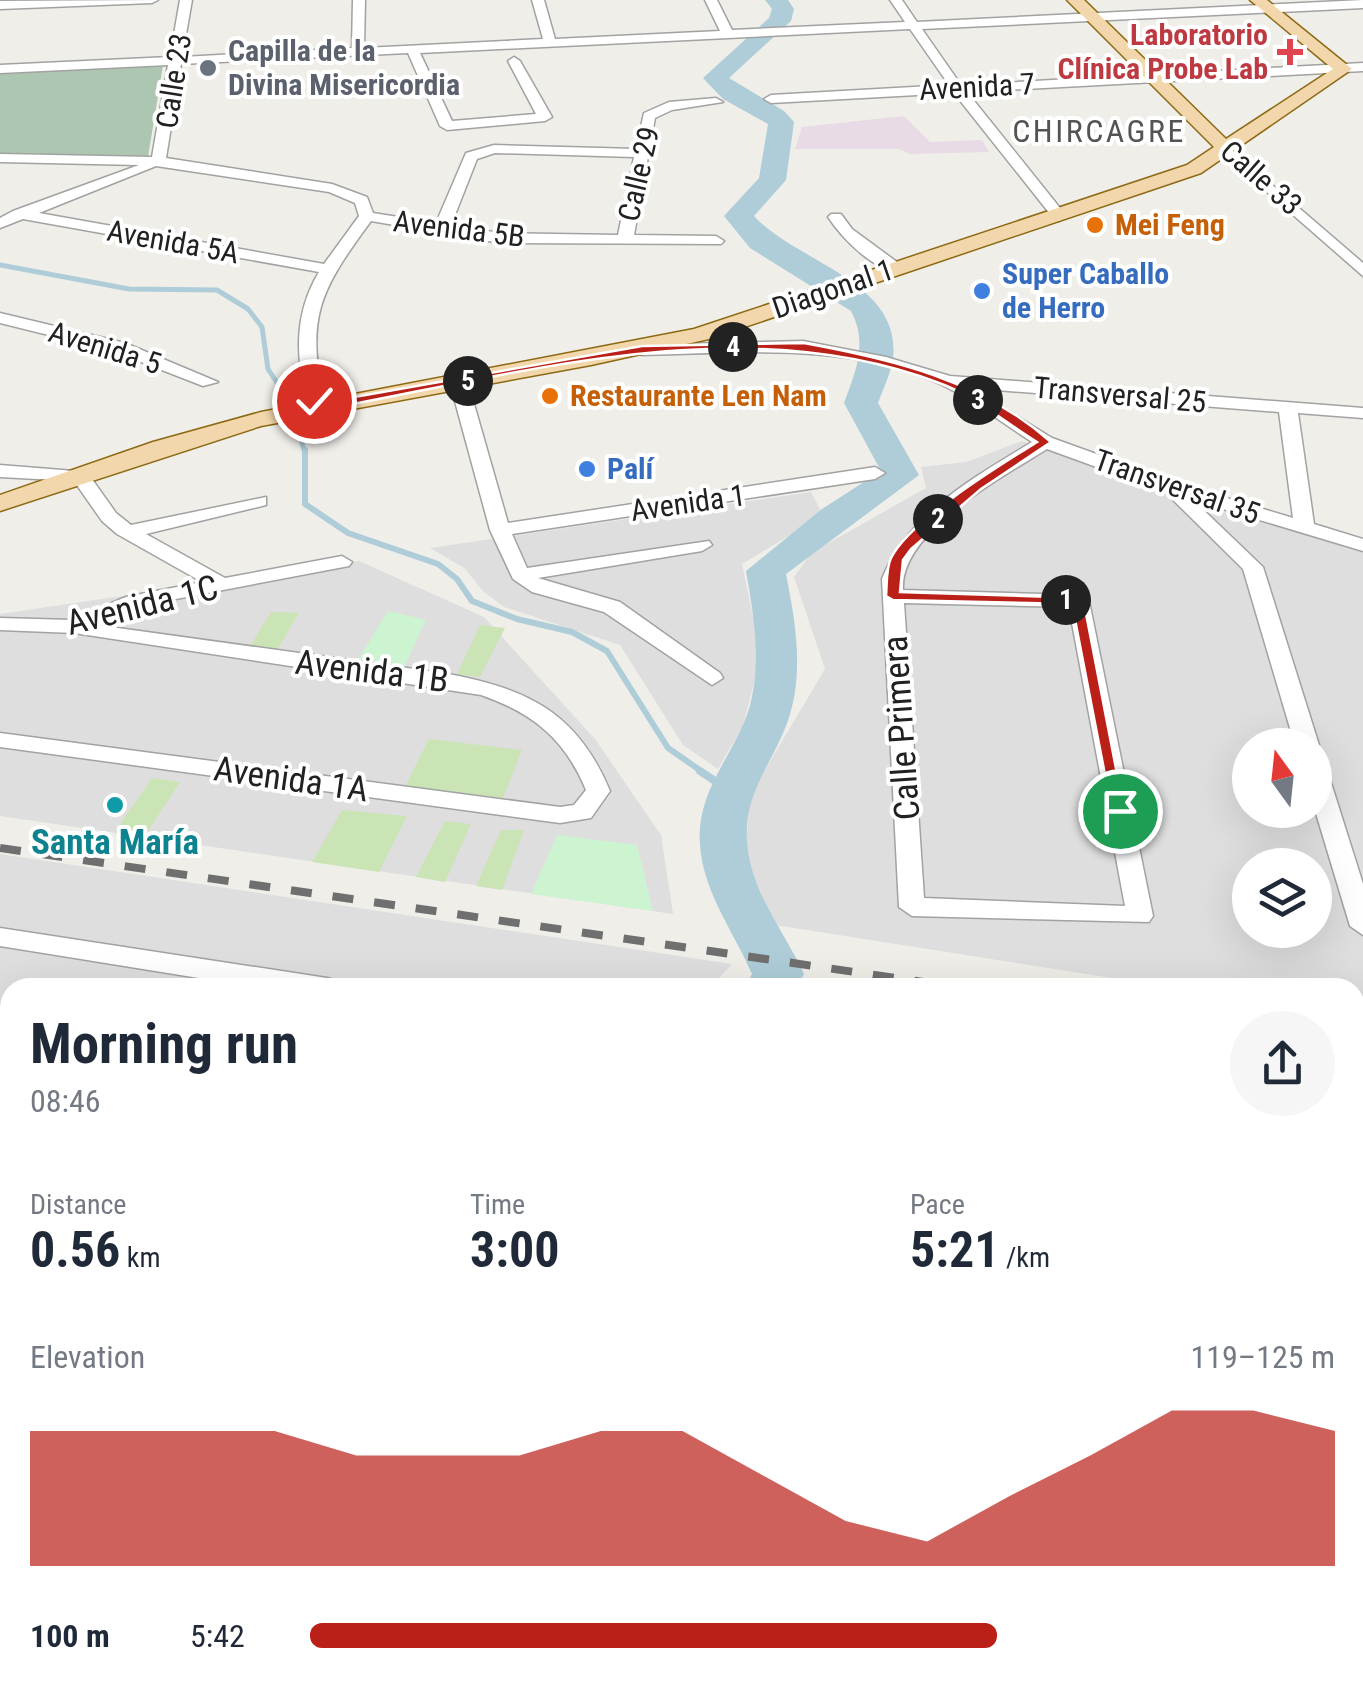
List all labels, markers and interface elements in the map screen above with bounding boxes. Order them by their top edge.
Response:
place label: Laboratorio Clínica Probe Lab [1057,17,1268,86]
street label: Calle 23 [149,31,198,131]
place label: Capilla de la Divina Misericordia [228,33,460,102]
marker: Laboratorio Clínica Probe Lab [1277,39,1303,65]
marker: Capilla de la Divina Misericordia [197,57,219,79]
street label: Avenida 7 [918,66,1036,107]
district label: CHIRCAGRE [1012,112,1186,150]
street label: Calle 29 [611,123,666,224]
street label: Calle 33 [1214,133,1309,222]
street label: Avenida 5B [391,203,527,254]
place label: Mei Feng [1115,207,1225,242]
street label: Avenida 5A [105,213,242,270]
marker: Mei Feng [1084,214,1106,236]
street label: Diagonal 1 [768,252,898,326]
place label: Super Caballo de Herro [1002,256,1169,325]
marker: Super Caballo de Herro [971,280,993,302]
street label: Avenida 5 [45,314,166,381]
pin: 4 [708,322,758,372]
text: 4 [726,330,740,363]
pin: 5 [443,356,493,406]
pin [272,359,357,444]
text: 5 [461,364,475,397]
street label: Transversal 25 [1032,370,1208,419]
icon: check [287,374,342,429]
pin: 3 [953,375,1003,425]
place label: Restaurante Len Nam [570,378,827,413]
text: 3 [971,383,985,416]
marker: Restaurante Len Nam [539,385,561,407]
street label: Transversal 35 [1090,442,1265,531]
place label: Palí [607,451,656,486]
marker: Palí [576,458,598,480]
street label: Avenida 1 [628,477,748,528]
pin: 2 [913,494,963,544]
text: 2 [931,502,945,535]
street label: Avenida 1C [62,567,222,644]
pin: 1 [1041,575,1091,625]
text: 1 [1059,583,1073,616]
street label: Calle Primera [875,634,928,822]
street label: Avenida 1B [293,642,451,701]
north arrow [1232,728,1332,828]
map controls [1232,728,1332,948]
street label: Avenida 1A [211,748,371,811]
pin [1078,769,1163,854]
icon: arrive [1093,784,1148,839]
marker: Santa María [104,794,126,816]
place label: Santa María [31,822,199,863]
button: layers [1232,848,1332,948]
button: share [1230,1011,1335,1116]
text: Morning run [30,1012,298,1076]
text: 08:46 [30,1082,101,1120]
text: Distance [30,1188,127,1221]
text: Time [470,1188,525,1221]
text: Pace [910,1188,965,1221]
text: 0.56 [30,1221,120,1279]
text: 3:00 [470,1221,559,1279]
text: 5:21 [910,1221,999,1279]
text: km [120,1241,160,1274]
text: /km [999,1241,1050,1274]
text: Elevation [30,1338,145,1376]
text: 119–125 m [1190,1338,1335,1376]
text: 100 m [30,1617,110,1655]
text: 5:42 [190,1617,245,1655]

